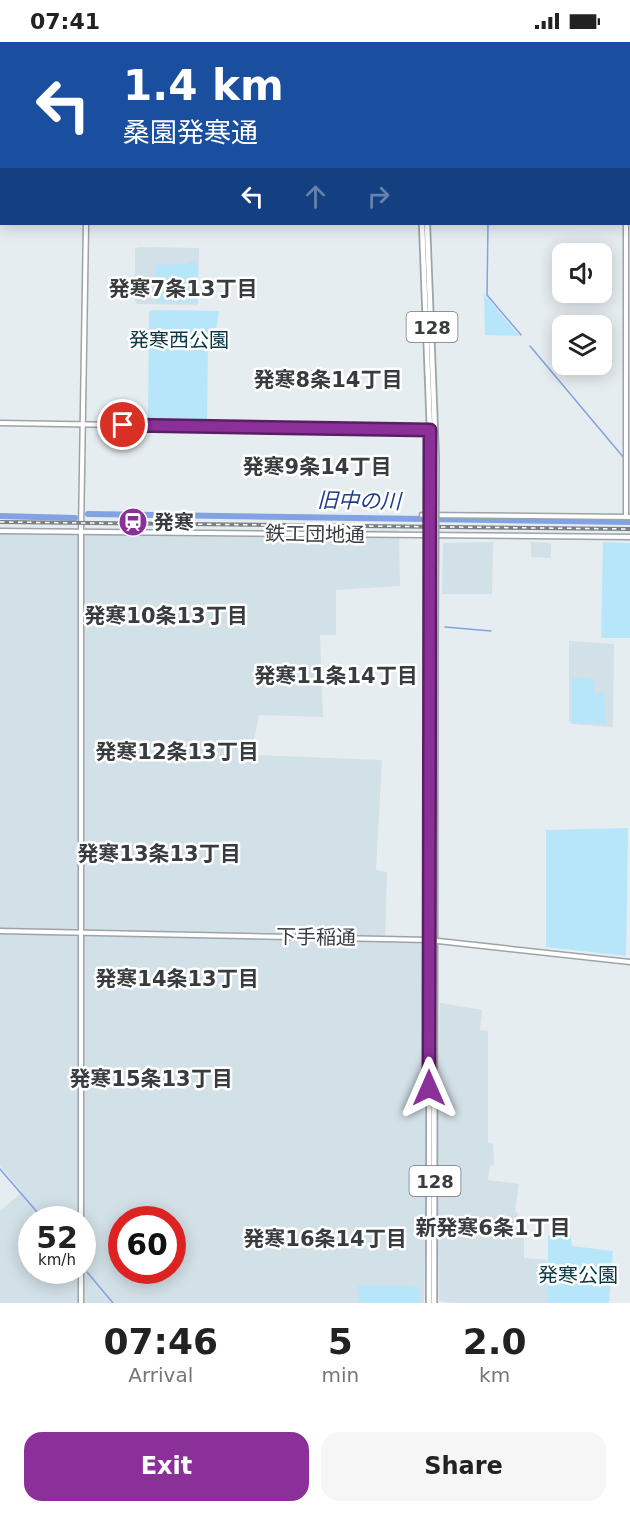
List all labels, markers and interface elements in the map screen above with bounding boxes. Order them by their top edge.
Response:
text: 07:41 [30,9,100,34]
text: 1.4 km [123,61,284,110]
icon: left [24,66,102,144]
text: 桑園発寒通 [123,117,258,148]
icon: left [236,180,269,213]
icon: ahead [299,180,332,213]
icon: right [362,180,395,213]
map controls [552,243,612,375]
button: sound [552,243,612,303]
district label: 発寒7条13丁目 [109,277,257,301]
road number: 128 [406,312,458,342]
button: layers [552,315,612,375]
park label: 発寒西公園 [129,328,229,352]
district label: 発寒8条14丁目 [254,368,402,392]
pin [97,399,148,450]
icon: arrive [106,408,139,441]
district label: 発寒9条14丁目 [243,455,391,479]
water label: 旧中の川 [317,488,403,514]
station icon: 発寒 [117,506,149,538]
place label: 発寒 [154,510,194,534]
street label: 鉄工団地通 [265,521,365,547]
district label: 発寒10条13丁目 [84,604,248,628]
district label: 発寒11条14丁目 [254,664,418,688]
district label: 発寒12条13丁目 [95,740,259,764]
district label: 発寒13条13丁目 [77,842,241,866]
street label: 下手稲通 [276,924,356,950]
district label: 発寒14条13丁目 [95,967,259,991]
position arrow [397,1056,461,1120]
district label: 発寒15条13丁目 [69,1067,233,1091]
road number: 128 [410,1166,460,1196]
speed limit sign: 60 [108,1206,186,1284]
district label: 新発寒6条1丁目 [415,1216,571,1240]
text: 52 [36,1220,78,1255]
district label: 発寒16条14丁目 [243,1227,407,1251]
text: km/h [38,1251,76,1269]
park label: 発寒公園 [538,1263,618,1287]
text: 07:46 [103,1321,218,1362]
text: 5 [328,1321,353,1362]
text: 2.0 [463,1321,527,1362]
text: Arrival [128,1363,193,1387]
text: min [322,1363,359,1387]
text: km [479,1363,510,1387]
button: Exit [24,1432,309,1501]
button: Share [321,1432,606,1501]

